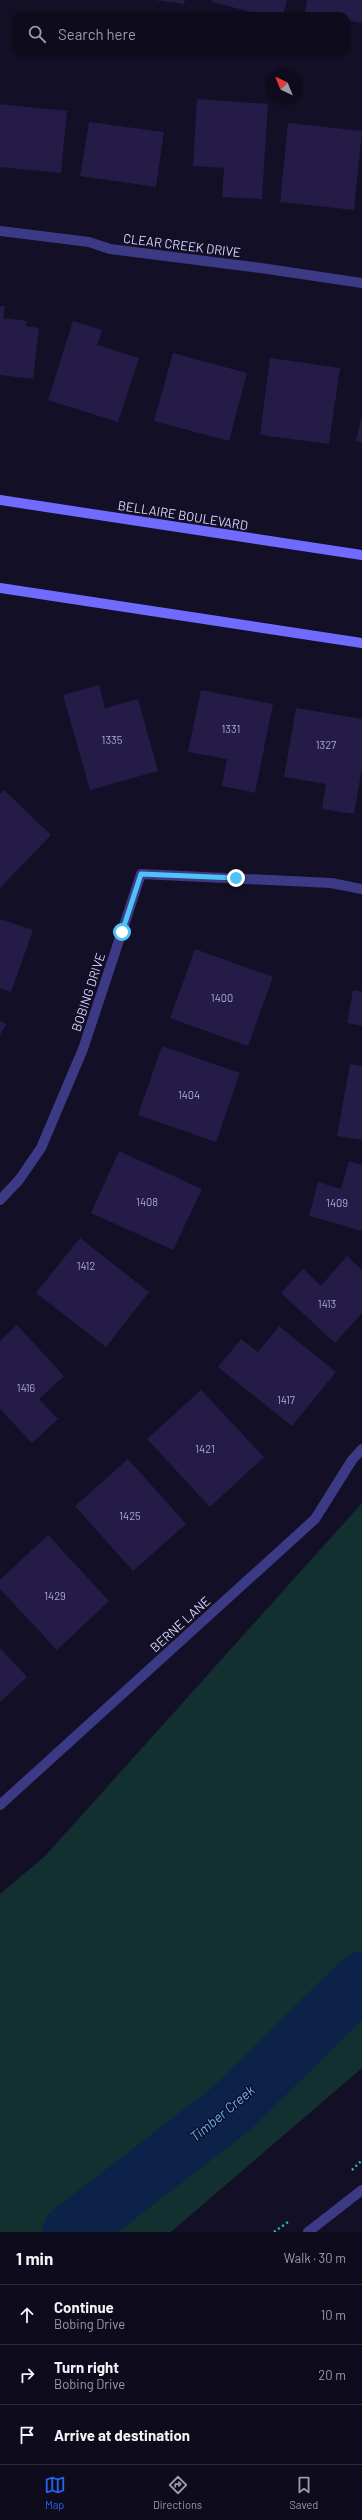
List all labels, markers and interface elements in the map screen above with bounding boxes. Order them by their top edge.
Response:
search box [12,12,350,56]
icon: search [26,23,48,45]
text: Search here [58,25,136,43]
north arrow [266,68,302,104]
street label: CLEAR CREEK DRIVE [122,230,242,260]
street label: BELLAIRE BOULEVARD [117,497,249,533]
house number: 1331 [222,722,240,735]
house number: 1335 [102,733,123,746]
house number: 1327 [316,738,336,751]
route end [227,869,245,887]
route start [113,923,131,941]
street label: BOBING DRIVE [68,951,108,1033]
house number: 1400 [211,991,233,1004]
house number: 1404 [178,1088,200,1101]
house number: 1408 [136,1195,158,1208]
house number: 1409 [326,1196,348,1209]
house number: 1412 [77,1259,95,1272]
house number: 1413 [318,1297,336,1310]
house number: 1416 [17,1381,36,1394]
house number: 1417 [277,1393,295,1406]
house number: 1421 [195,1442,215,1455]
house number: 1425 [119,1509,141,1522]
house number: 1429 [44,1589,66,1602]
street label: BERNE LANE [147,1593,213,1655]
water label: Timber Creek [186,2081,258,2145]
text: 1 min [16,2248,53,2268]
text: Walk · 30 m [284,2250,346,2266]
text: Continue [54,2298,114,2316]
icon: ahead [16,2304,38,2326]
text: 10 m [321,2307,346,2323]
text: Bobing Drive [54,2316,125,2332]
text: Turn right [54,2358,119,2376]
icon: right [16,2364,38,2386]
text: 20 m [318,2367,346,2383]
text: Bobing Drive [54,2376,125,2392]
icon: arrive [16,2424,38,2446]
text: Arrive at destination [54,2426,190,2444]
tab: Map [44,2474,66,2511]
tab: Directions [153,2474,202,2511]
tab: Saved [289,2474,318,2511]

